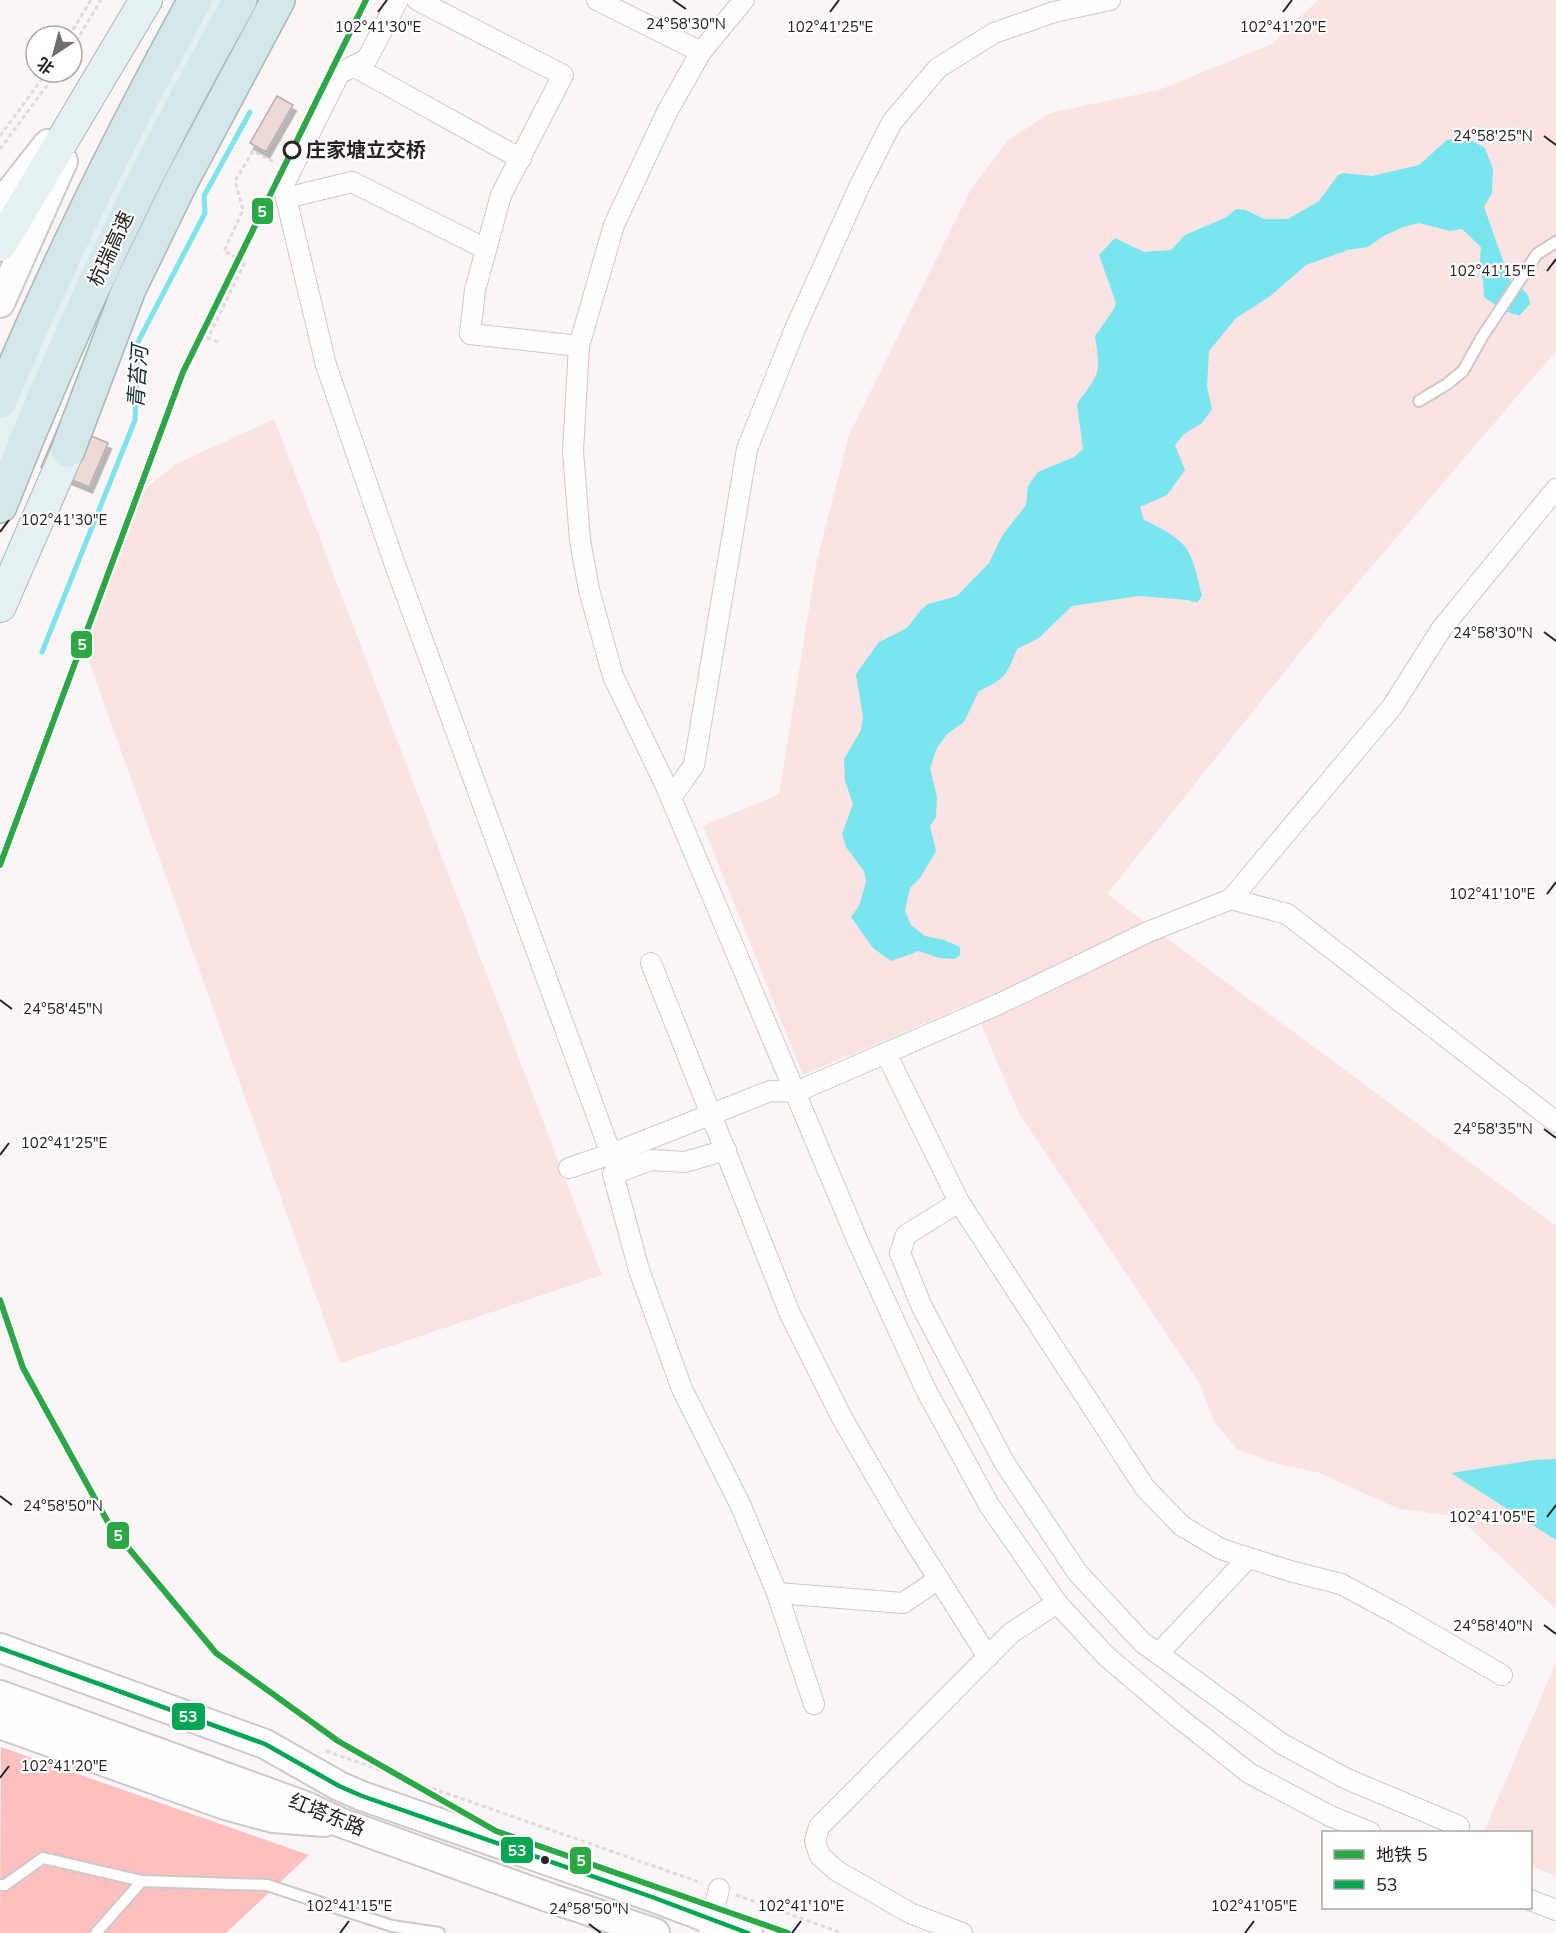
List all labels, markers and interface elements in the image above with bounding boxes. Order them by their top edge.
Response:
text: 24°58'30"N [646,14,726,34]
text: 102°41'30"E [335,17,421,37]
text: 102°41'25"E [787,17,873,37]
text: 102°41'20"E [1240,17,1326,37]
north arrow [24,24,84,84]
text: 北 [33,52,59,79]
text: 24°58'25"N [1453,126,1533,146]
place label: 庄家塘立交桥 [306,137,426,164]
marker: 庄家塘立交桥 [283,141,301,159]
line badge: 5 [251,197,274,225]
text: 5 [257,201,267,223]
street label: 杭瑞高速 [82,207,140,291]
text: 102°41'15"E [1449,261,1535,281]
water label: 青苔河 [122,341,154,409]
text: 102°41'30"E [21,510,107,530]
text: 24°58'30"N [1453,623,1533,643]
line badge: 5 [70,630,93,659]
text: 5 [77,634,87,656]
text: 102°41'10"E [1449,884,1535,904]
text: 24°58'45"N [23,999,103,1019]
text: 24°58'35"N [1453,1119,1533,1139]
text: 102°41'25"E [21,1133,107,1153]
text: 24°58'50"N [23,1496,103,1516]
text: 102°41'05"E [1449,1507,1535,1527]
line badge: 5 [106,1521,130,1550]
text: 5 [113,1525,123,1547]
text: 24°58'40"N [1453,1616,1533,1636]
line badge: 53 [171,1702,206,1731]
text: 53 [178,1706,198,1728]
text: 102°41'20"E [21,1756,107,1776]
street label: 红塔东路 [285,1787,369,1843]
legend [1322,1831,1532,1909]
line badge: 53 [500,1836,534,1864]
text: 53 [507,1840,527,1862]
text: 地铁 5 [1376,1843,1427,1867]
line badge: 5 [569,1846,592,1875]
text: 5 [576,1850,586,1872]
unlabelled marker [539,1854,551,1866]
text: 53 [1376,1873,1398,1897]
text: 102°41'15"E [306,1896,392,1916]
text: 102°41'10"E [758,1896,844,1916]
text: 102°41'05"E [1211,1896,1297,1916]
text: 24°58'50"N [549,1899,629,1919]

